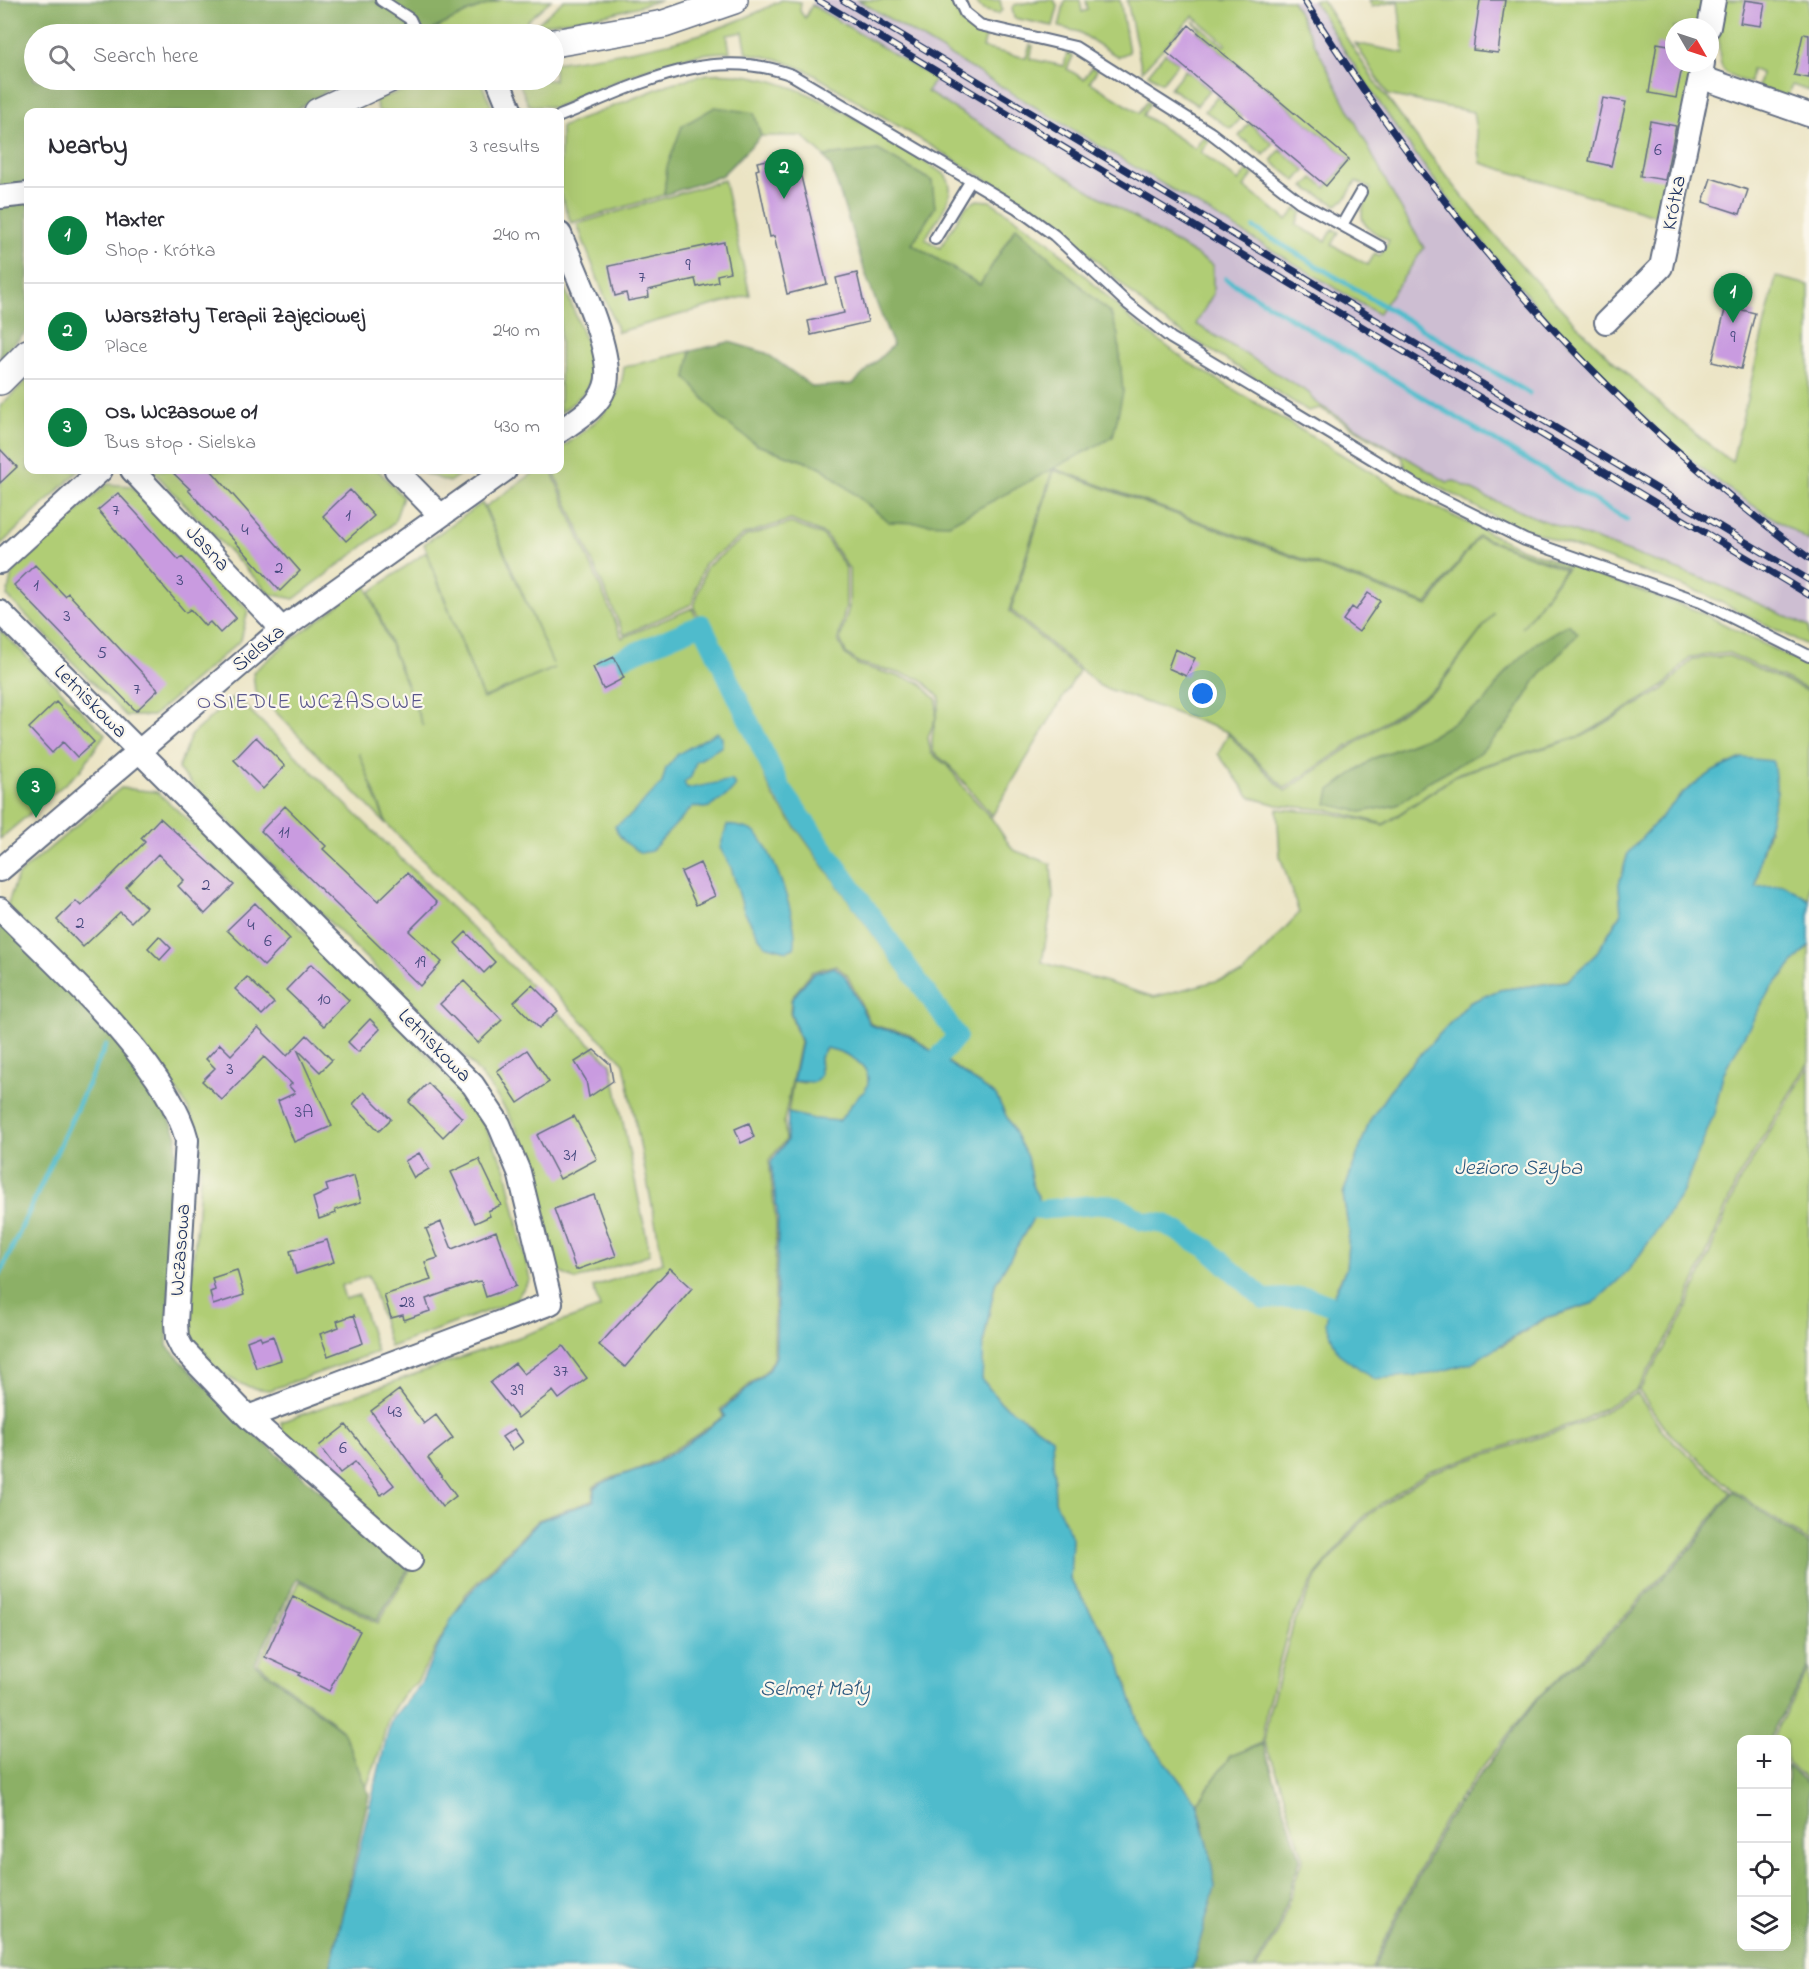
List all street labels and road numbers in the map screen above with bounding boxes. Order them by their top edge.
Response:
street label: Krótka [1655,173,1695,233]
street label: Jasna [178,519,236,579]
street label: Sielska [226,618,292,680]
street label: Letniskowa [46,658,134,746]
street label: Letniskowa [390,1002,478,1090]
street label: Wczasowa [163,1203,199,1297]

